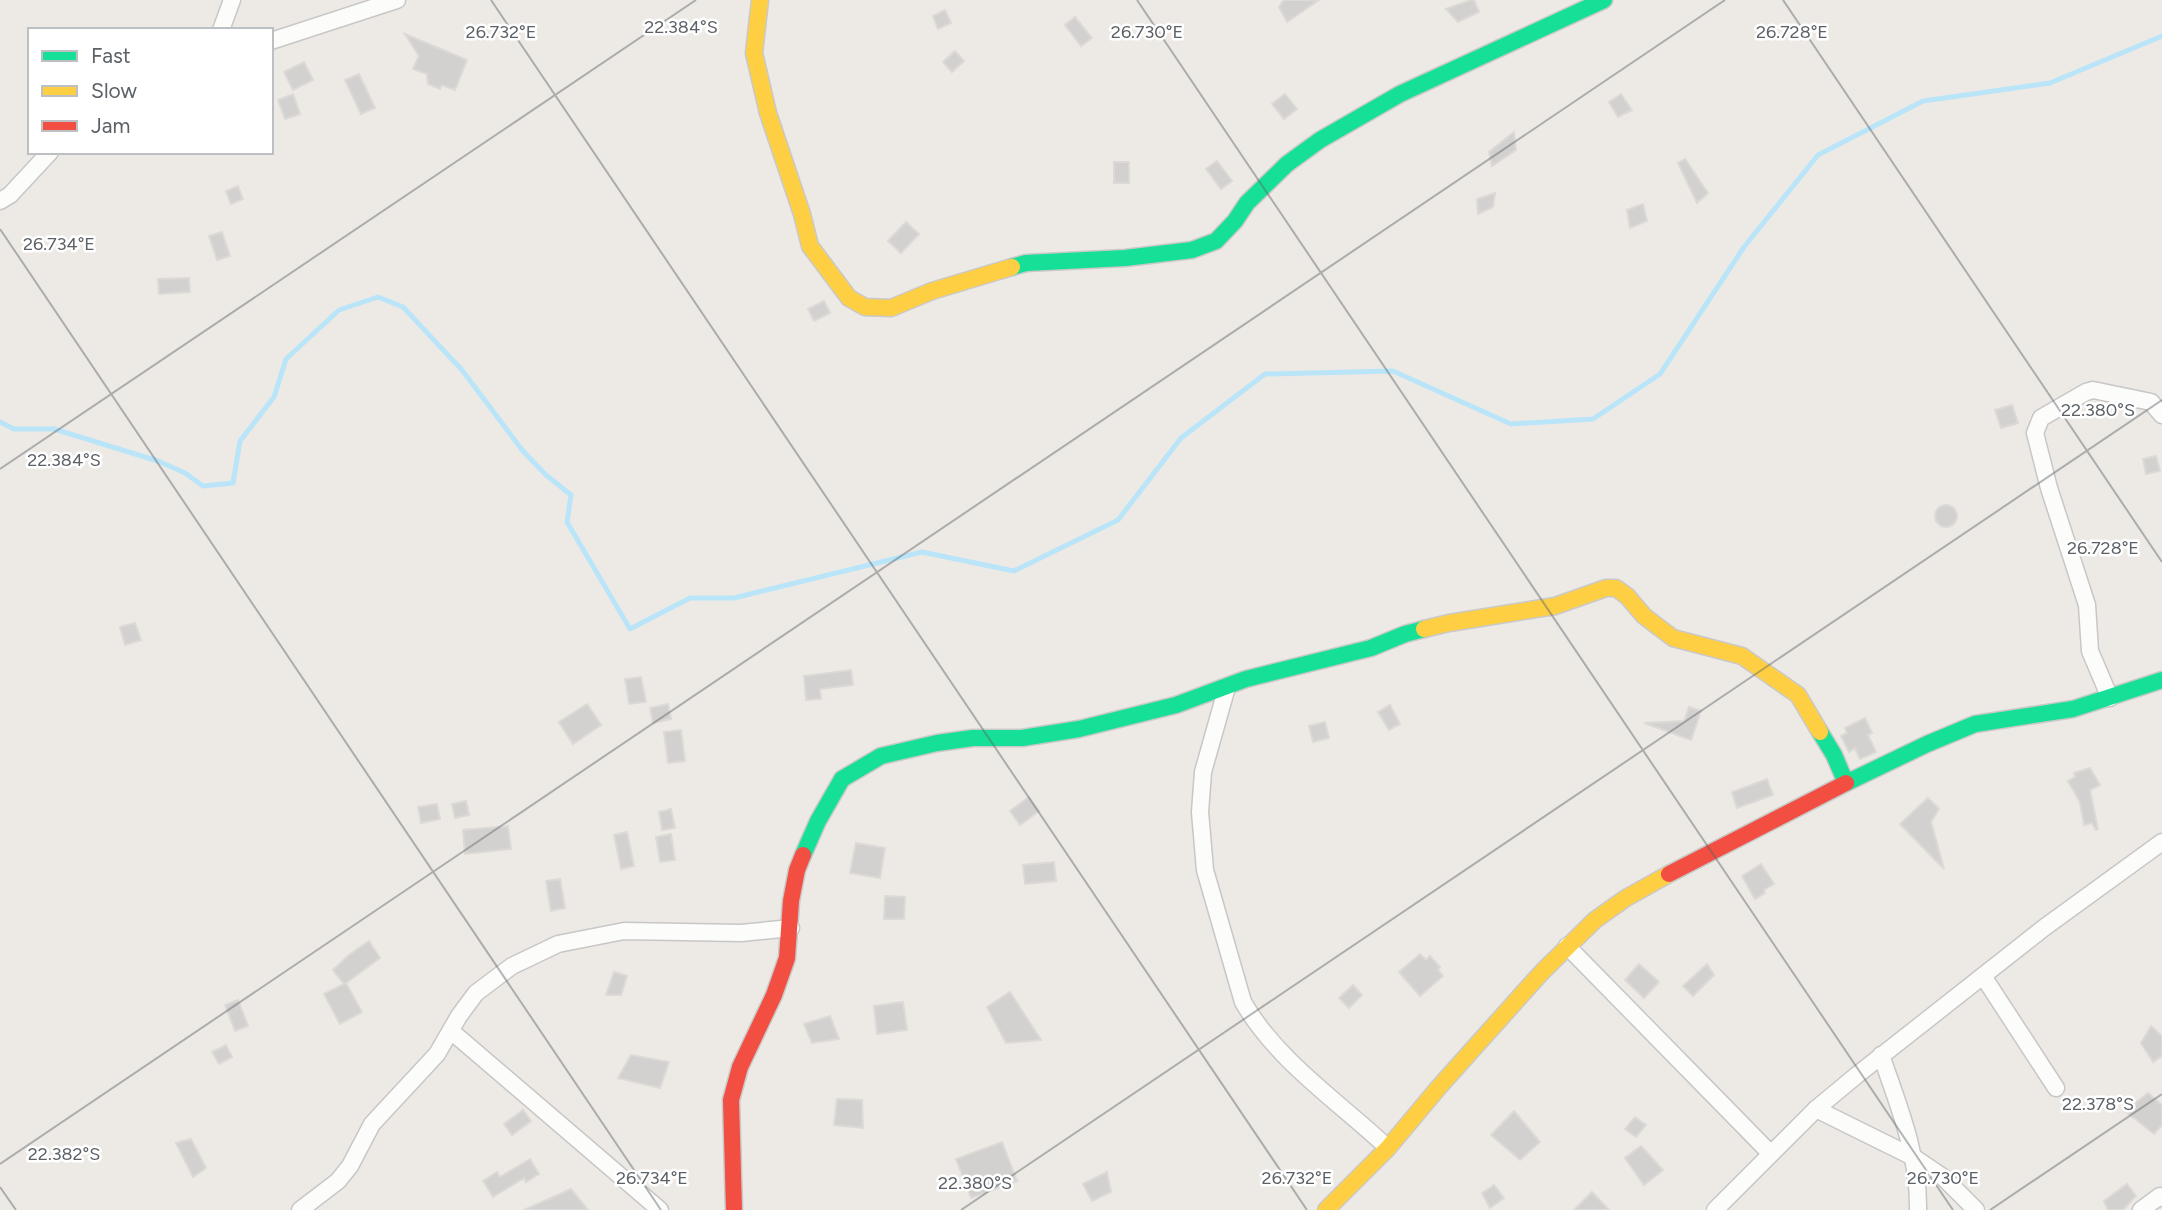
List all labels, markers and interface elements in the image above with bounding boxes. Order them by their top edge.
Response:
text: 22.384°S [644,16,718,38]
text: 26.732°E [466,21,536,43]
text: 26.730°E [1111,21,1183,43]
text: 26.728°E [1756,21,1828,43]
legend [28,28,273,154]
text: Fast [91,43,131,68]
text: Slow [91,78,137,103]
text: Jam [91,113,130,138]
text: 26.734°E [23,233,95,255]
text: 22.380°S [2061,399,2135,421]
text: 22.384°S [27,449,101,471]
text: 26.728°E [2067,537,2139,559]
text: 22.378°S [2062,1093,2134,1115]
text: 22.382°S [28,1143,100,1165]
text: 26.734°E [616,1167,688,1189]
text: 26.732°E [1262,1167,1332,1189]
text: 26.730°E [1907,1167,1979,1189]
text: 22.380°S [938,1172,1012,1194]

